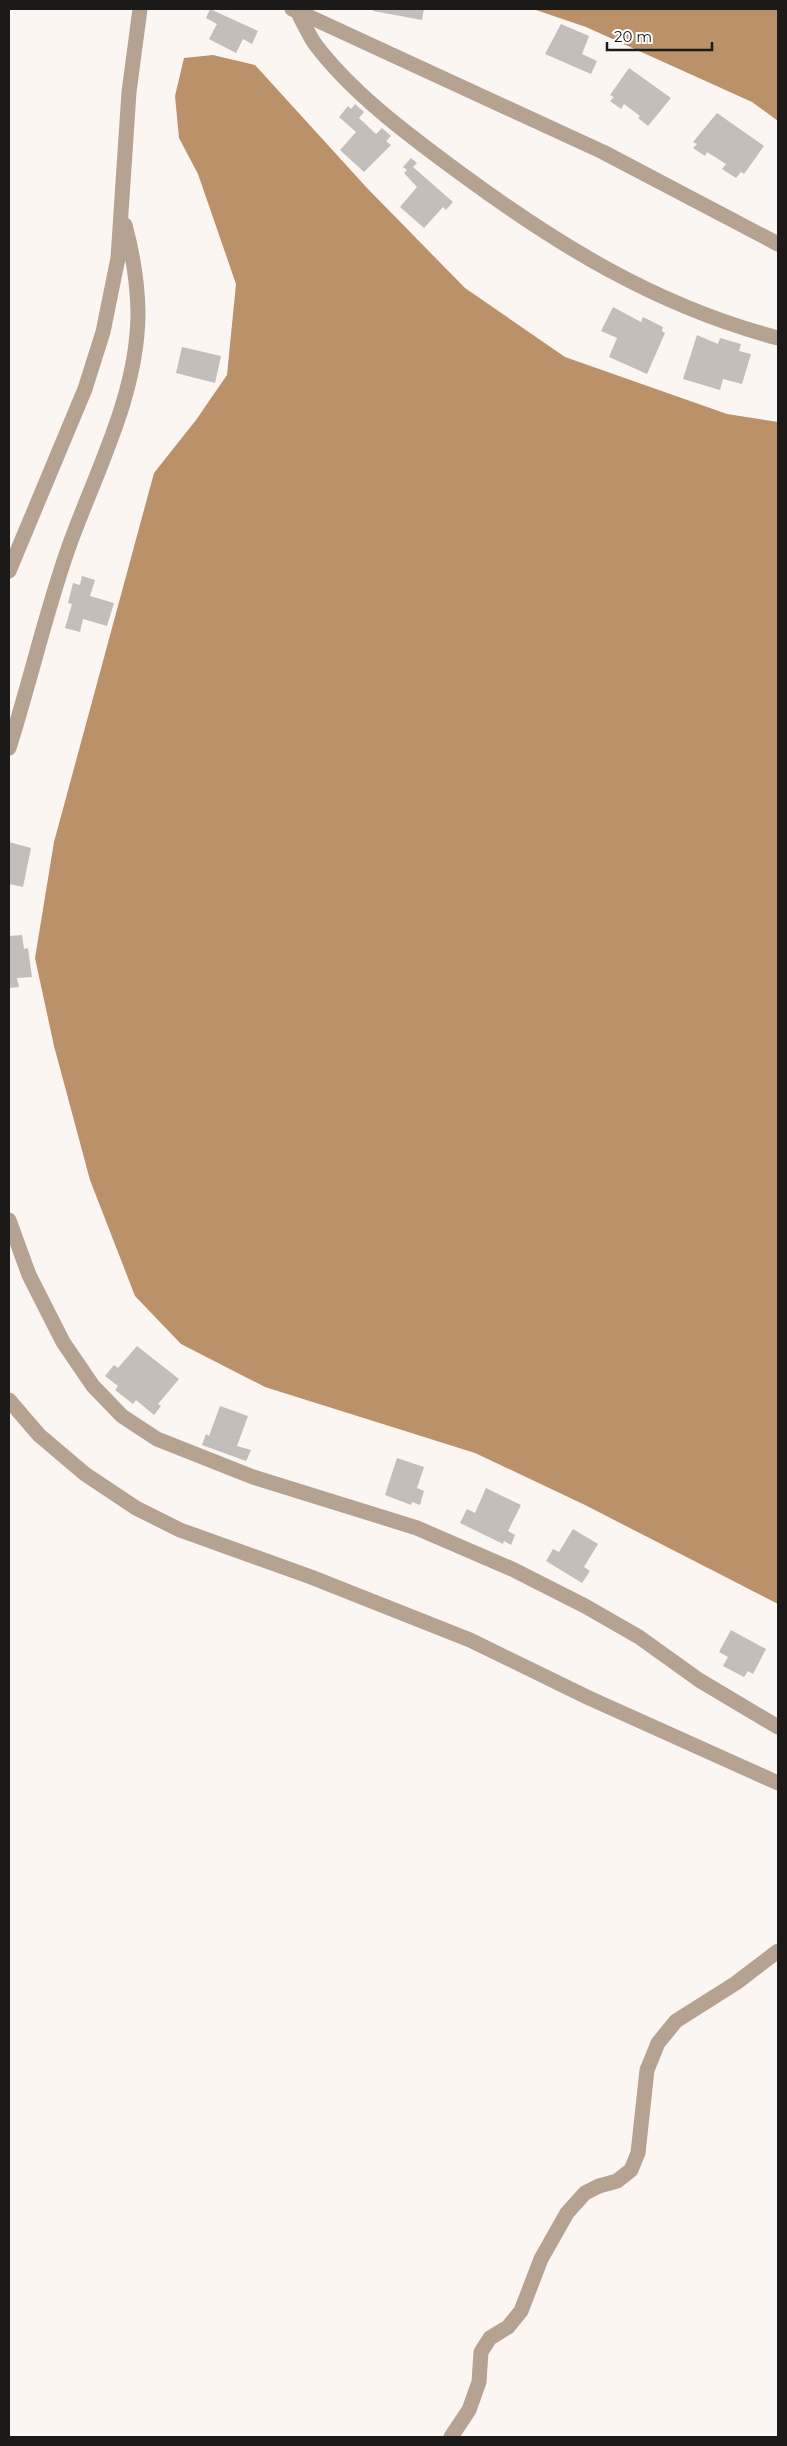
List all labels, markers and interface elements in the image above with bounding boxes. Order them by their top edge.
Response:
scale bar [607,20,712,52]
text: 20 m [614,27,652,46]

